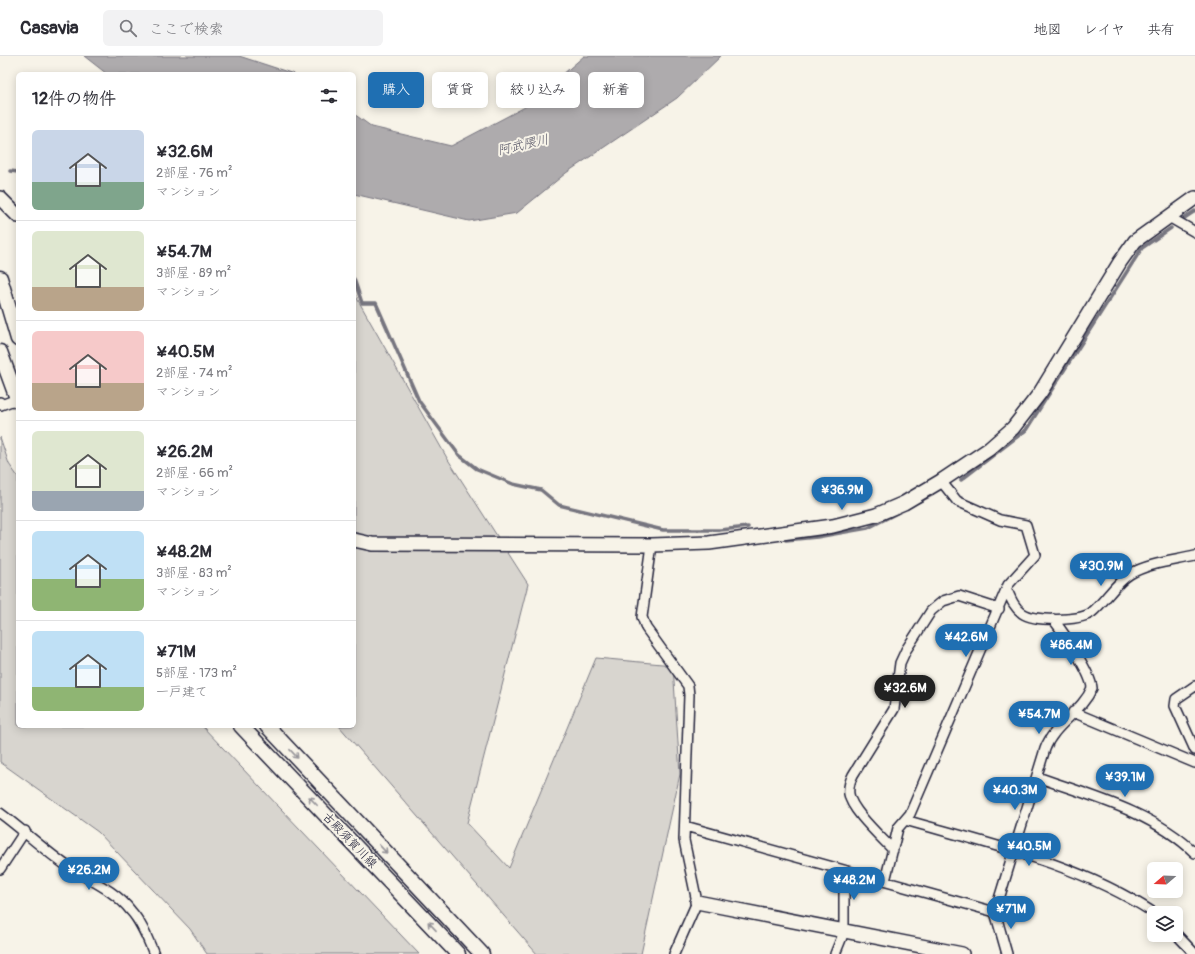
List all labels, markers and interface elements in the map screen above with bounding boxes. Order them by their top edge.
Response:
search box [103,10,383,46]
text: Casavia [20,16,79,40]
icon: search [117,17,139,39]
text: ここで検索 [149,20,224,39]
text: 地図 [1034,21,1062,38]
text: レイヤ [1084,21,1125,38]
text: 共有 [1147,21,1175,38]
chip: 購入 [368,72,424,108]
chip: 賃貸 [432,72,488,108]
chip: 絞り込み [496,72,580,108]
chip: 新着 [588,72,644,108]
icon: filters [318,85,340,107]
text: 12件の物件 [32,88,116,109]
water label: 阿武隈川 [496,131,550,159]
text: ¥32.6M [156,141,213,162]
icon: home [64,146,112,194]
text: 2部屋 · 76 m² [156,165,232,181]
text: マンション [156,184,220,200]
text: ¥54.7M [156,241,212,262]
icon: home [64,247,112,295]
text: 3部屋 · 89 m² [156,265,231,281]
text: マンション [156,284,220,300]
text: ¥40.5M [156,341,214,362]
icon: home [64,347,112,395]
text: 2部屋 · 74 m² [156,365,232,381]
text: マンション [156,384,220,400]
text: ¥26.2M [156,441,213,462]
icon: home [64,447,112,495]
text: 2部屋 · 66 m² [156,465,233,481]
pin: ¥36.9M [809,477,875,511]
text: ¥36.9M [821,482,863,498]
text: マンション [156,484,220,500]
text: ¥48.2M [156,541,212,562]
icon: home [64,547,112,595]
pin: ¥30.9M [1068,553,1134,587]
text: ¥30.9M [1079,558,1123,574]
text: 3部屋 · 83 m² [156,565,232,581]
text: マンション [156,584,220,600]
pin: ¥42.6M [933,624,999,658]
text: ¥42.6M [944,629,988,645]
pin: ¥86.4M [1038,632,1104,666]
text: ¥86.4M [1050,637,1092,653]
text: ¥71M [156,641,196,662]
icon: home [64,647,112,695]
text: 5部屋 · 173 m² [156,665,237,681]
pin: ¥32.6M [872,675,938,709]
text: ¥32.6M [883,680,927,696]
text: 一戸建て [156,684,208,700]
pin: ¥54.7M [1006,701,1072,735]
text: ¥54.7M [1018,706,1060,722]
one-way arrow [289,749,298,759]
pin: ¥39.1M [1092,764,1158,798]
text: ¥39.1M [1105,769,1145,785]
pin: ¥40.3M [982,777,1048,811]
text: ¥40.3M [993,782,1037,798]
one-way arrow [308,796,318,806]
street label: 古殿須賀川線 [319,809,380,871]
pin: ¥40.5M [996,833,1062,867]
text: ¥40.5M [1007,838,1051,854]
one-way arrow [378,844,388,854]
pin: ¥26.2M [56,857,122,891]
text: ¥26.2M [67,862,111,878]
north arrow [1147,862,1183,898]
map controls [1147,862,1183,942]
pin: ¥48.2M [821,867,887,901]
text: ¥48.2M [833,872,875,888]
pin: ¥71M [987,896,1035,930]
text: ¥71M [996,901,1026,917]
button: layers [1147,906,1183,942]
one-way arrow [427,921,436,931]

